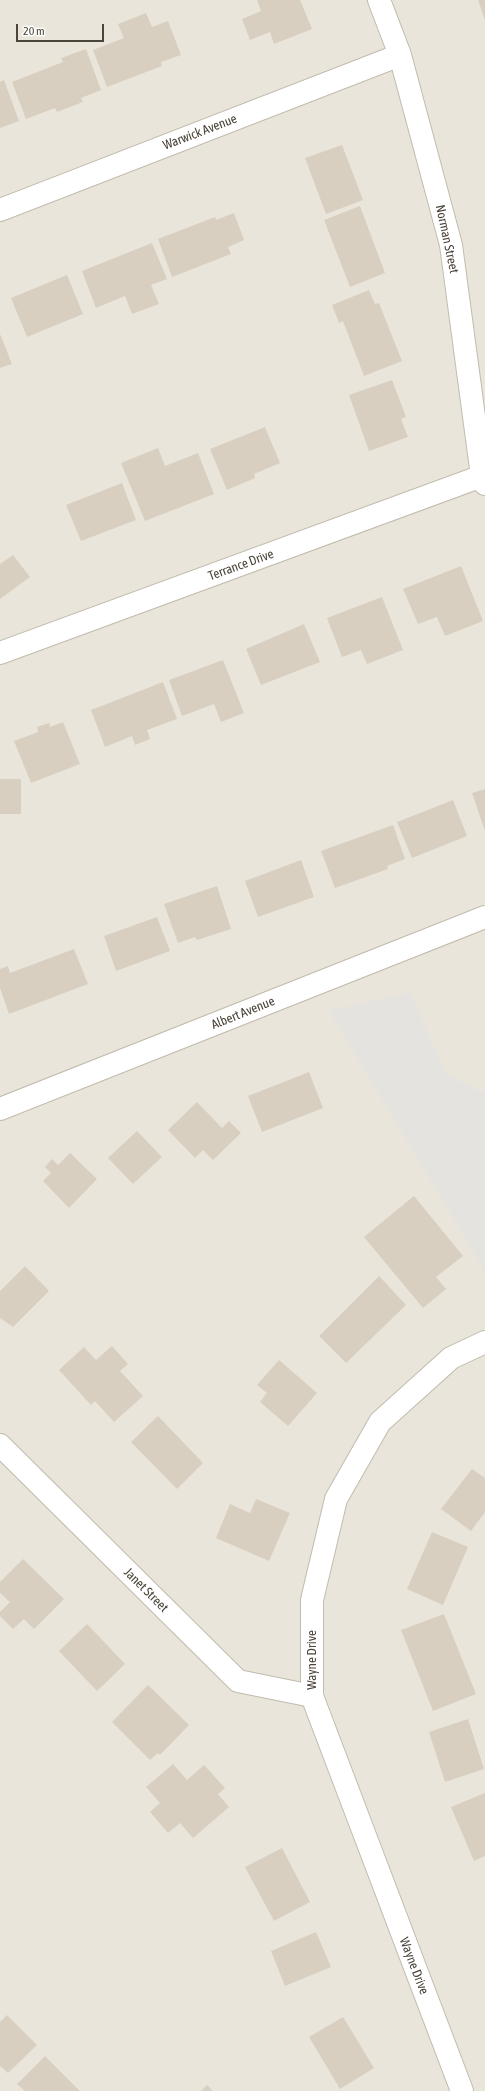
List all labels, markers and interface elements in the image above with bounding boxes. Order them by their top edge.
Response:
scale bar [18,16,106,42]
text: 20 m [23,24,45,38]
street label: Warwick Avenue [161,111,239,153]
street label: Norman Street [432,203,462,275]
street label: Terrance Drive [206,546,276,584]
street label: Albert Avenue [209,993,277,1033]
street label: Janet Street [121,1565,171,1615]
street label: Wayne Drive [304,1630,320,1690]
street label: Wayne Drive [396,1935,432,1997]

